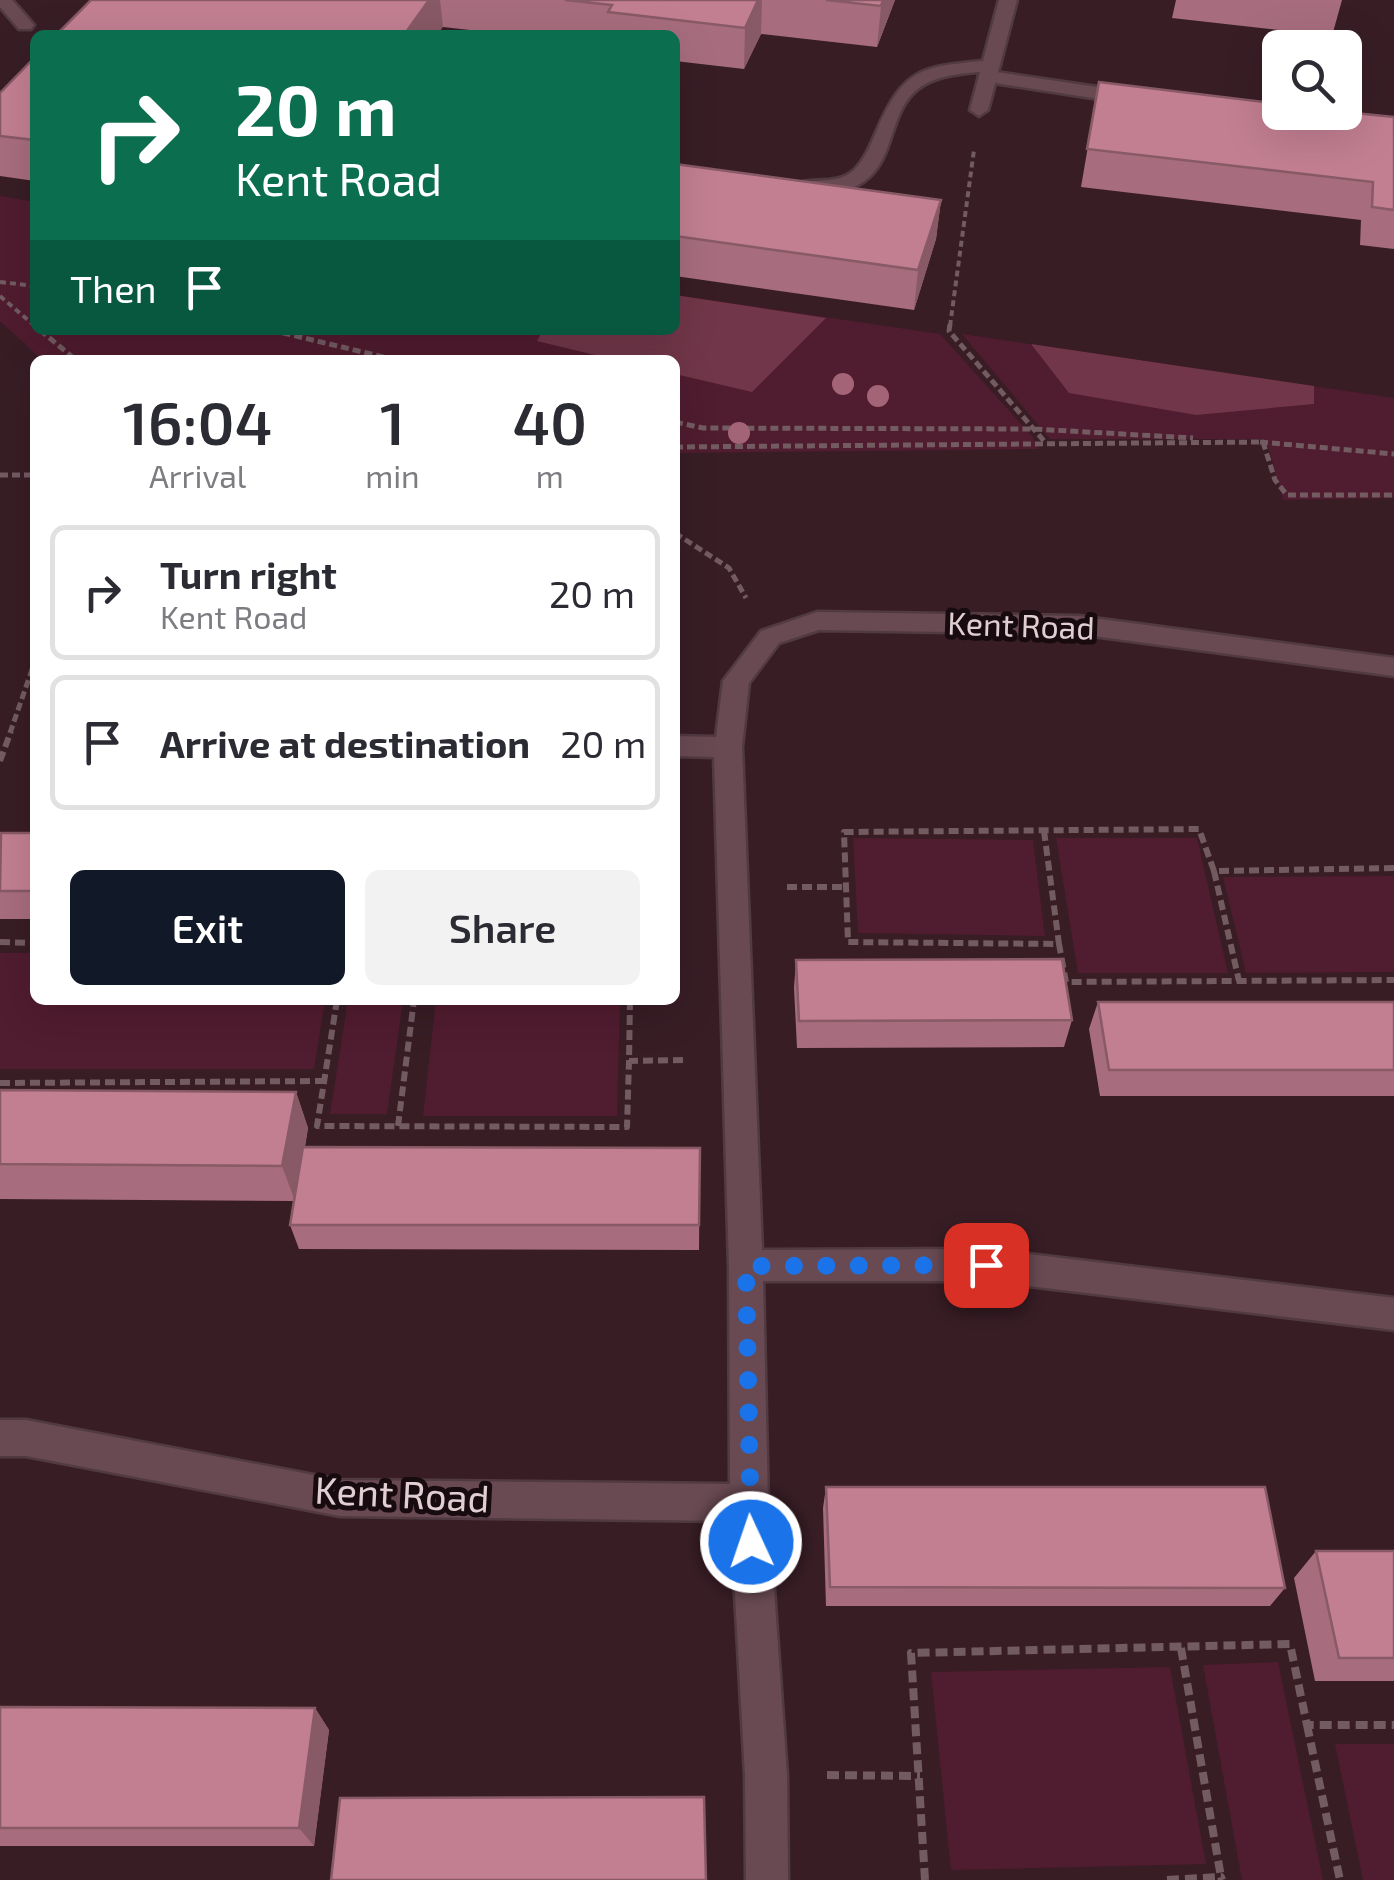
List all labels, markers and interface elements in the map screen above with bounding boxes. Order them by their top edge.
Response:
map controls [1262,30,1362,130]
button: search [1262,30,1362,130]
text: 20 m [235,66,397,150]
icon: right [70,70,200,200]
text: Kent Road [235,151,442,205]
icon: arrive [177,260,232,315]
text: Then [70,265,157,311]
text: 16:04 [123,385,272,457]
text: 1 [380,385,405,457]
text: 40 [512,385,587,457]
text: Arrival [149,456,246,494]
text: min [365,456,420,494]
text: m [536,456,564,494]
text: Turn right [160,551,337,597]
icon: right [75,565,130,620]
text: 20 m [549,570,635,616]
text: Kent Road [160,597,307,635]
street label: Kent Road [947,602,1095,646]
icon: arrive [75,715,130,770]
text: Arrive at destination [160,720,530,766]
text: 20 m [560,720,646,766]
button: Exit [70,870,345,985]
button: Share [365,870,640,985]
pin [944,1223,1029,1308]
icon: arrive [959,1238,1014,1293]
street label: Kent Road [314,1465,491,1521]
position arrow [699,1490,803,1594]

